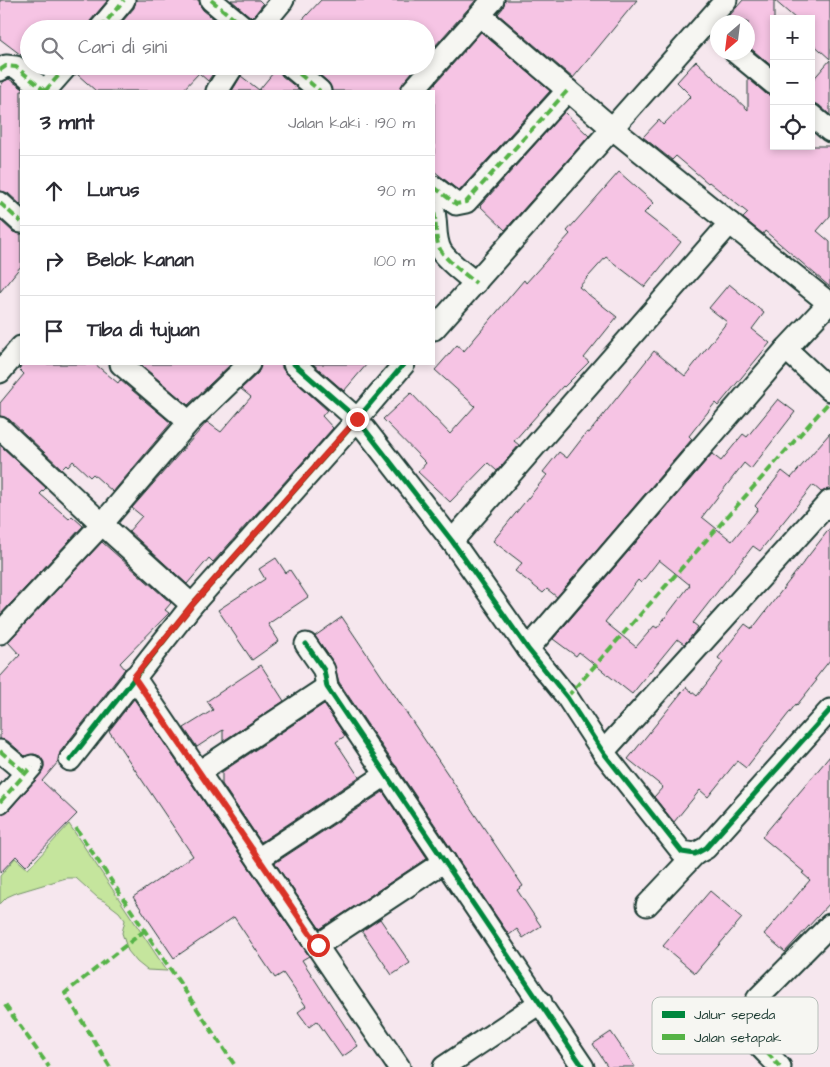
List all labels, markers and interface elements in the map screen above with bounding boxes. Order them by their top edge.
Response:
north arrow [710,15,755,60]
map controls [770,15,815,150]
button: + [770,15,815,60]
search box [20,20,435,75]
icon: search [38,34,66,62]
text: Cari di sini [78,34,167,61]
button: − [770,60,815,105]
button: locate [770,105,815,150]
text: 3 mnt [40,108,94,137]
text: Jalan kaki · 190 m [288,112,415,134]
icon: ahead [40,177,68,205]
text: Lurus [87,177,139,204]
text: 90 m [377,180,415,202]
icon: right [40,247,68,275]
text: Belok kanan [87,247,194,274]
text: 100 m [374,250,415,272]
icon: arrive [40,317,68,345]
text: Tiba di tujuan [87,317,199,344]
route end [346,408,369,431]
route start [307,934,330,957]
legend [652,997,818,1054]
text: Jalur sepeda [694,1005,775,1025]
text: Jalan setapak [694,1028,782,1048]

